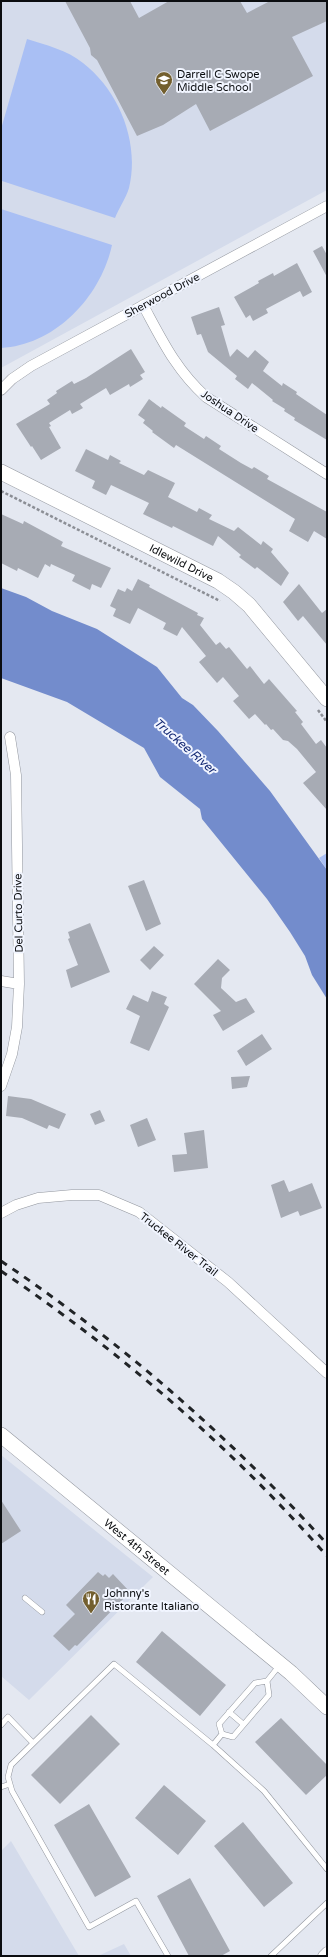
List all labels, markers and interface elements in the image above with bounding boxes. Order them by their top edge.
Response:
place label: Darrell C Swope Middle School [177,68,260,94]
school or university icon: Darrell C Swope Middle School [154,70,174,95]
street label: Sherwood Drive [123,270,202,321]
street label: Joshua Drive [198,387,261,435]
street label: Idlewild Drive [147,542,215,585]
water label: Truckee River [151,715,220,778]
street label: Del Curto Drive [11,873,26,953]
street label: Truckee River Trail [137,1210,220,1279]
street label: West 4th Street [101,1516,172,1578]
place label: Johnny's Ristorante Italiano [104,1587,200,1613]
restaurant icon: Johnny's Ristorante Italiano [81,1589,101,1614]

